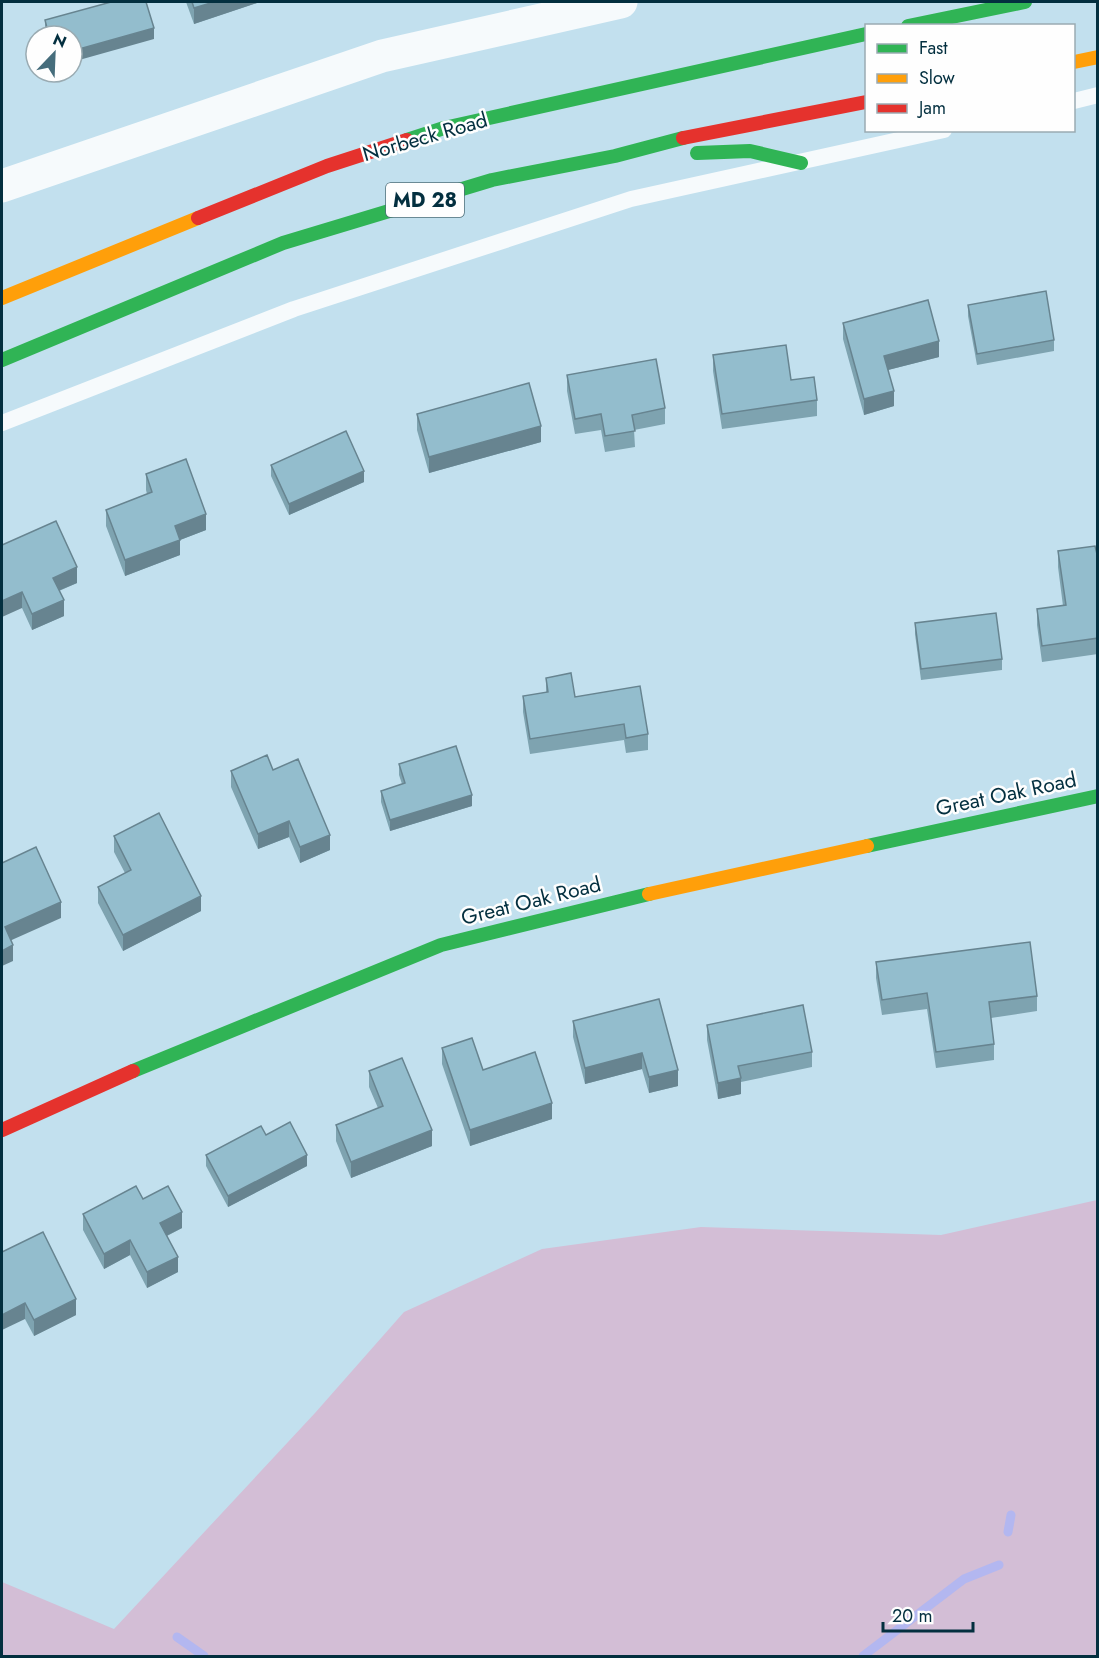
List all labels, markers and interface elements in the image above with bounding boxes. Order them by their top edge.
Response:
north arrow [24,24,84,84]
legend [865,24,1075,132]
text: N [49,28,70,54]
text: Fast [919,35,948,61]
text: Slow [919,65,956,91]
text: Jam [917,95,946,121]
street label: Norbeck Road [359,105,491,169]
road number: MD 28 [386,183,464,217]
street label: Great Oak Road [933,764,1079,824]
street label: Great Oak Road [458,869,604,933]
scale bar [883,1595,973,1633]
text: 20 m [892,1603,932,1629]

